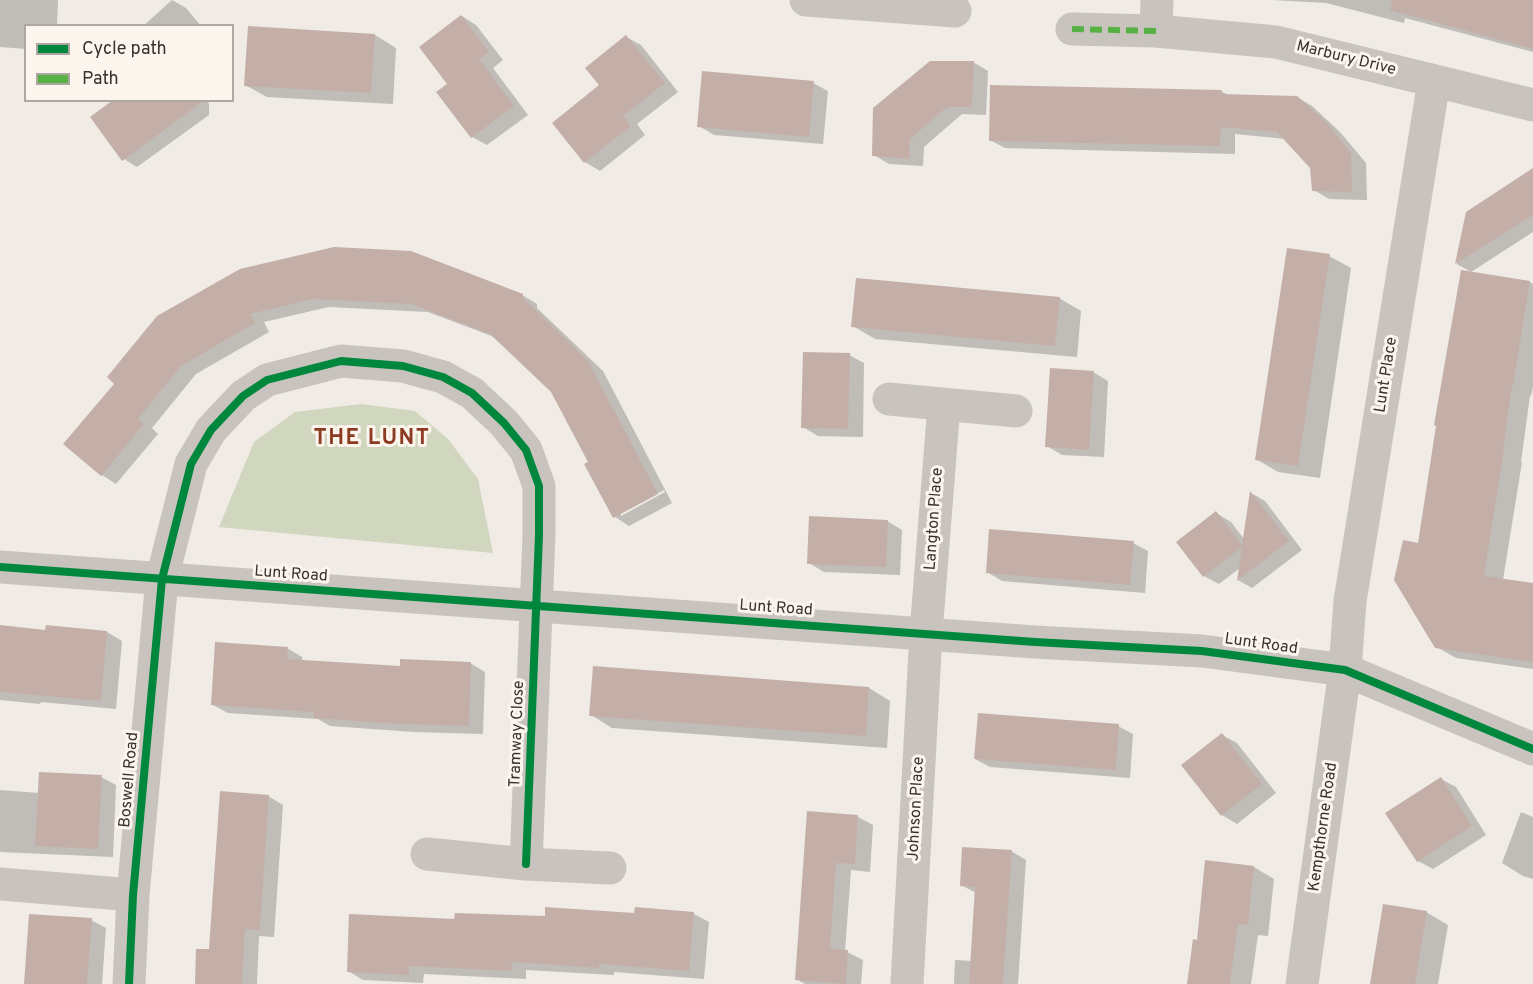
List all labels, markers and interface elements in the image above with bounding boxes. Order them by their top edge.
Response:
legend [24,24,234,102]
street label: Marbury Drive [1294,37,1398,81]
text: Cycle path [82,38,167,61]
text: Path [82,68,119,91]
street label: Lunt Place [1372,336,1402,414]
district label: THE LUNT [313,427,431,453]
street label: Langton Place [922,467,948,571]
street label: Lunt Road [254,563,328,587]
street label: Lunt Road [739,597,813,621]
street label: Lunt Road [1223,630,1299,660]
street label: Tramway Close [507,680,529,788]
street label: Boswell Road [116,731,144,829]
street label: Johnson Place [905,756,929,862]
street label: Kempthorne Road [1305,761,1343,893]

